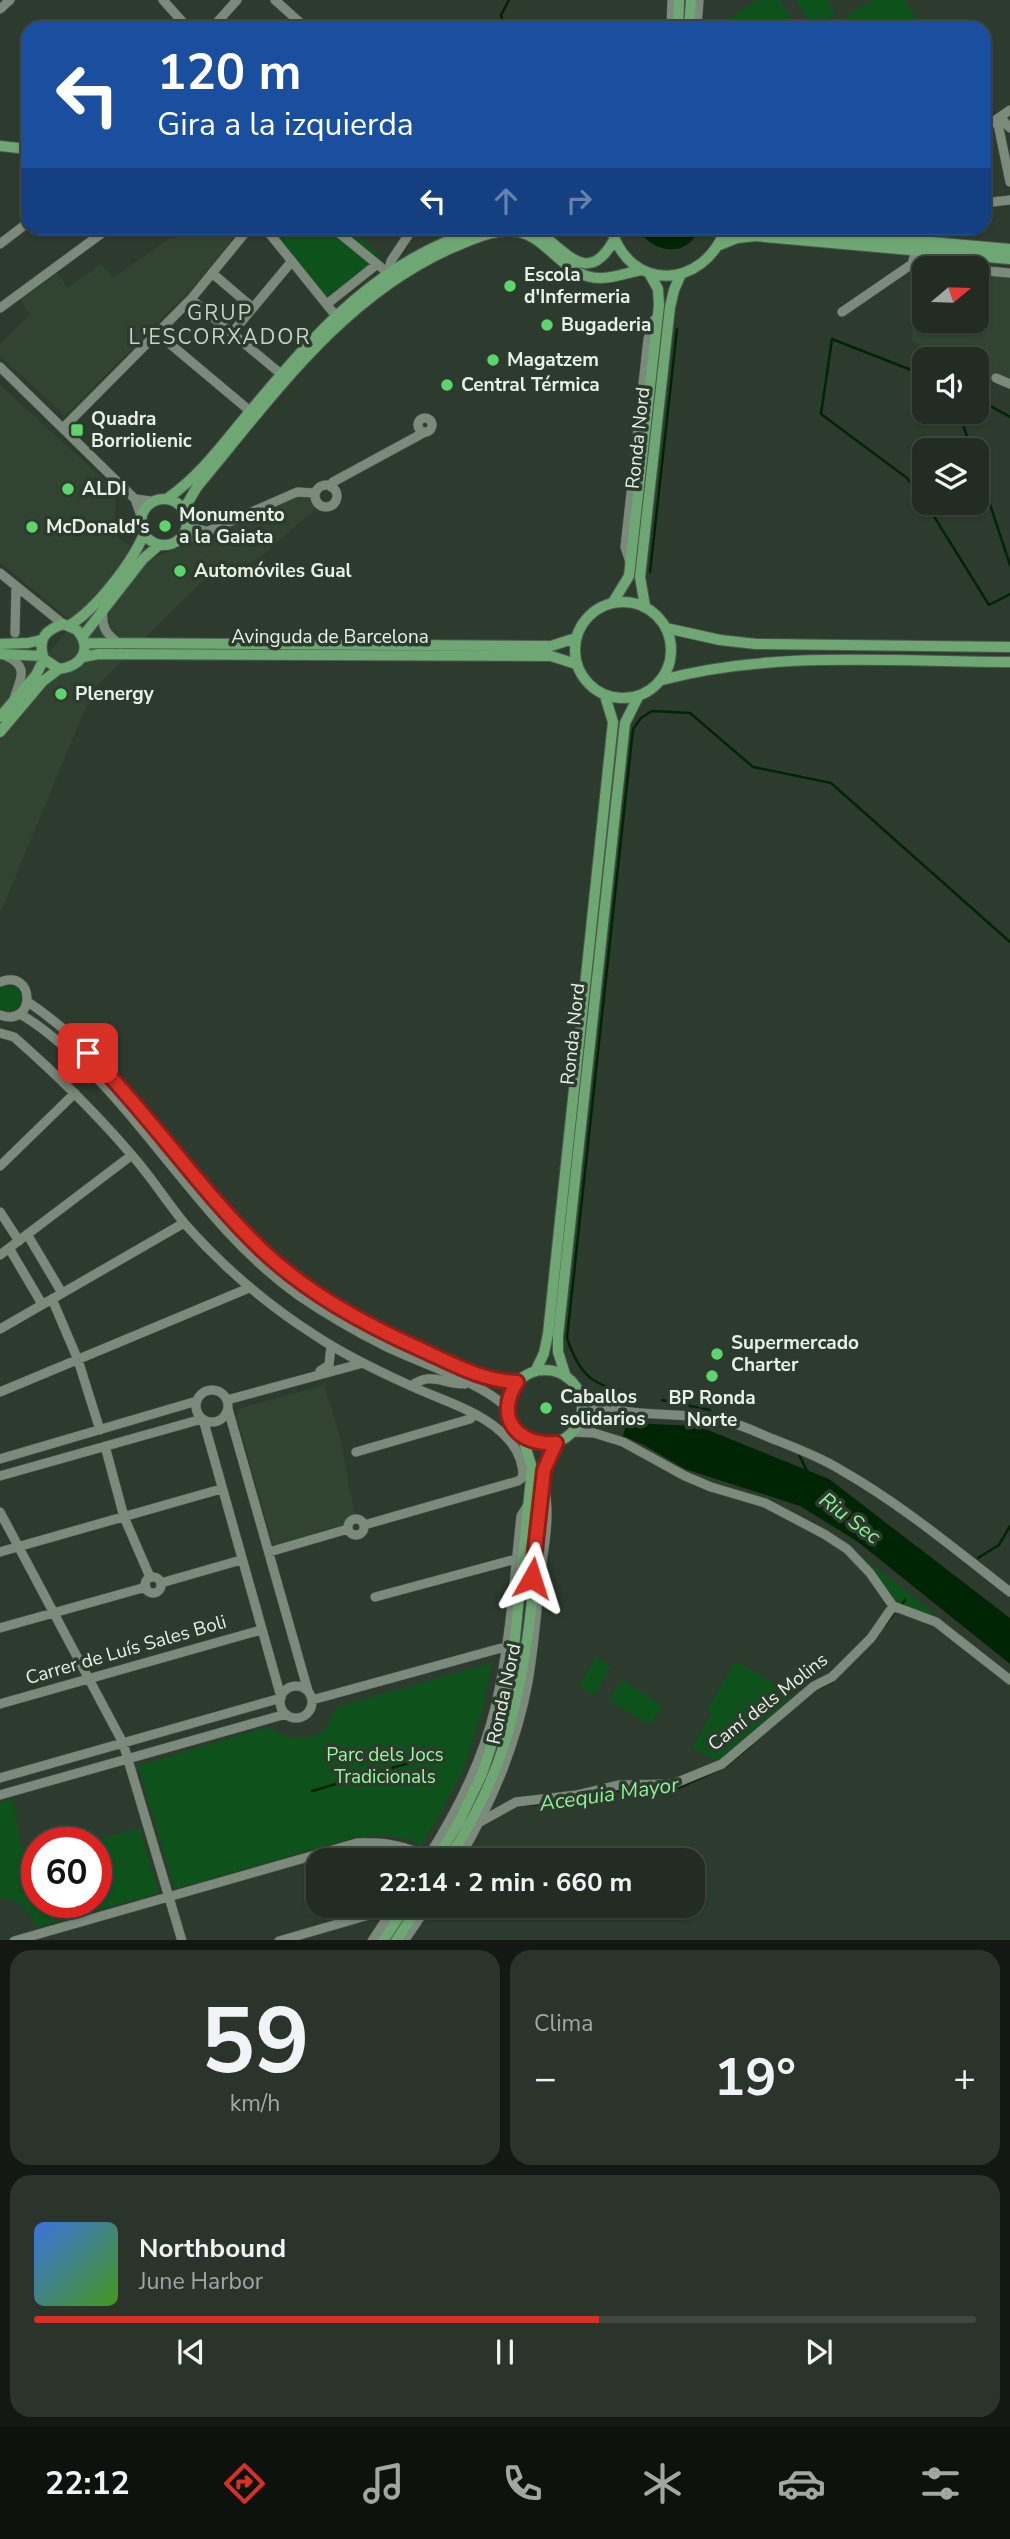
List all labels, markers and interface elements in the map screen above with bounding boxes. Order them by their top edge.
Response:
text: 120 m [157,39,301,106]
icon: left [42,49,133,140]
text: Gira a la izquierda [157,103,414,146]
icon: left [414,182,452,220]
icon: ahead [487,182,525,220]
icon: right [560,182,598,220]
north arrow [912,256,989,332]
map controls [912,256,989,515]
place label: Escola d'Infermeria [524,262,631,310]
marker: Escola d'Infermeria [502,278,518,294]
district label: GRUP L'ESCORXADOR [129,299,311,351]
place label: Bugaderia [561,312,651,338]
marker: Bugaderia [539,317,555,333]
place label: Magatzem [507,347,599,373]
button: sound [912,347,989,424]
marker: Magatzem [485,352,501,368]
place label: Central Térmica [461,372,600,398]
marker: Central Térmica [439,377,455,393]
street label: Ronda Nord [620,386,656,490]
place label: Quadra Borriolienic [91,406,192,454]
marker: Quadra Borriolienic [69,422,85,438]
button: layers [912,438,989,515]
place label: ALDI [82,476,127,502]
marker: ALDI [60,481,76,497]
place label: Monumento a la Gaiata [179,502,285,550]
place label: McDonald's [46,514,150,540]
marker: Monumento a la Gaiata [157,518,173,534]
marker: McDonald's [24,519,40,535]
place label: Automóviles Gual [194,558,352,584]
marker: Automóviles Gual [172,563,188,579]
street label: Avinguda de Barcelona [231,624,429,650]
place label: Plenergy [75,681,155,707]
marker: Plenergy [53,686,69,702]
street label: Ronda Nord [555,982,591,1086]
pin [58,1023,118,1083]
icon: arrive [69,1034,107,1072]
place label: Supermercado Charter [731,1330,859,1378]
marker: Supermercado Charter [709,1346,725,1362]
marker: BP Ronda Norte [704,1368,720,1384]
place label: Caballos solidarios [560,1384,645,1432]
place label: BP Ronda Norte [668,1385,756,1433]
marker: Caballos solidarios [538,1400,554,1416]
water label: Riu Sec [814,1486,887,1550]
position arrow [495,1541,569,1615]
street label: Carrer de Luís Sales Boli [22,1609,230,1691]
street label: Ronda Nord [481,1641,527,1747]
street label: Camí dels Molins [703,1647,833,1757]
park label: Parc dels Jocs Tradicionals [326,1742,444,1790]
water label: Acequia Mayor [537,1770,681,1818]
speed limit sign: 60 [21,1827,112,1918]
text: 22:14 · 2 min · 660 m [379,1865,632,1900]
text: 59 [200,1980,310,2104]
text: Clima [534,2008,594,2039]
text: 19° [714,2042,796,2113]
text: − [534,2053,557,2104]
text: + [953,2053,976,2104]
text: km/h [230,2088,280,2119]
text: Northbound [139,2231,286,2266]
text: June Harbor [139,2266,263,2297]
icon: previous [172,2333,210,2371]
icon: pause [486,2333,524,2371]
icon: next [800,2333,838,2371]
icon: directions [220,2459,269,2508]
icon: music [359,2459,408,2508]
icon: phone [498,2459,547,2508]
icon: climate [638,2459,687,2508]
icon: car [777,2459,826,2508]
icon: filters [916,2459,965,2508]
text: 22:12 [45,2462,130,2505]

